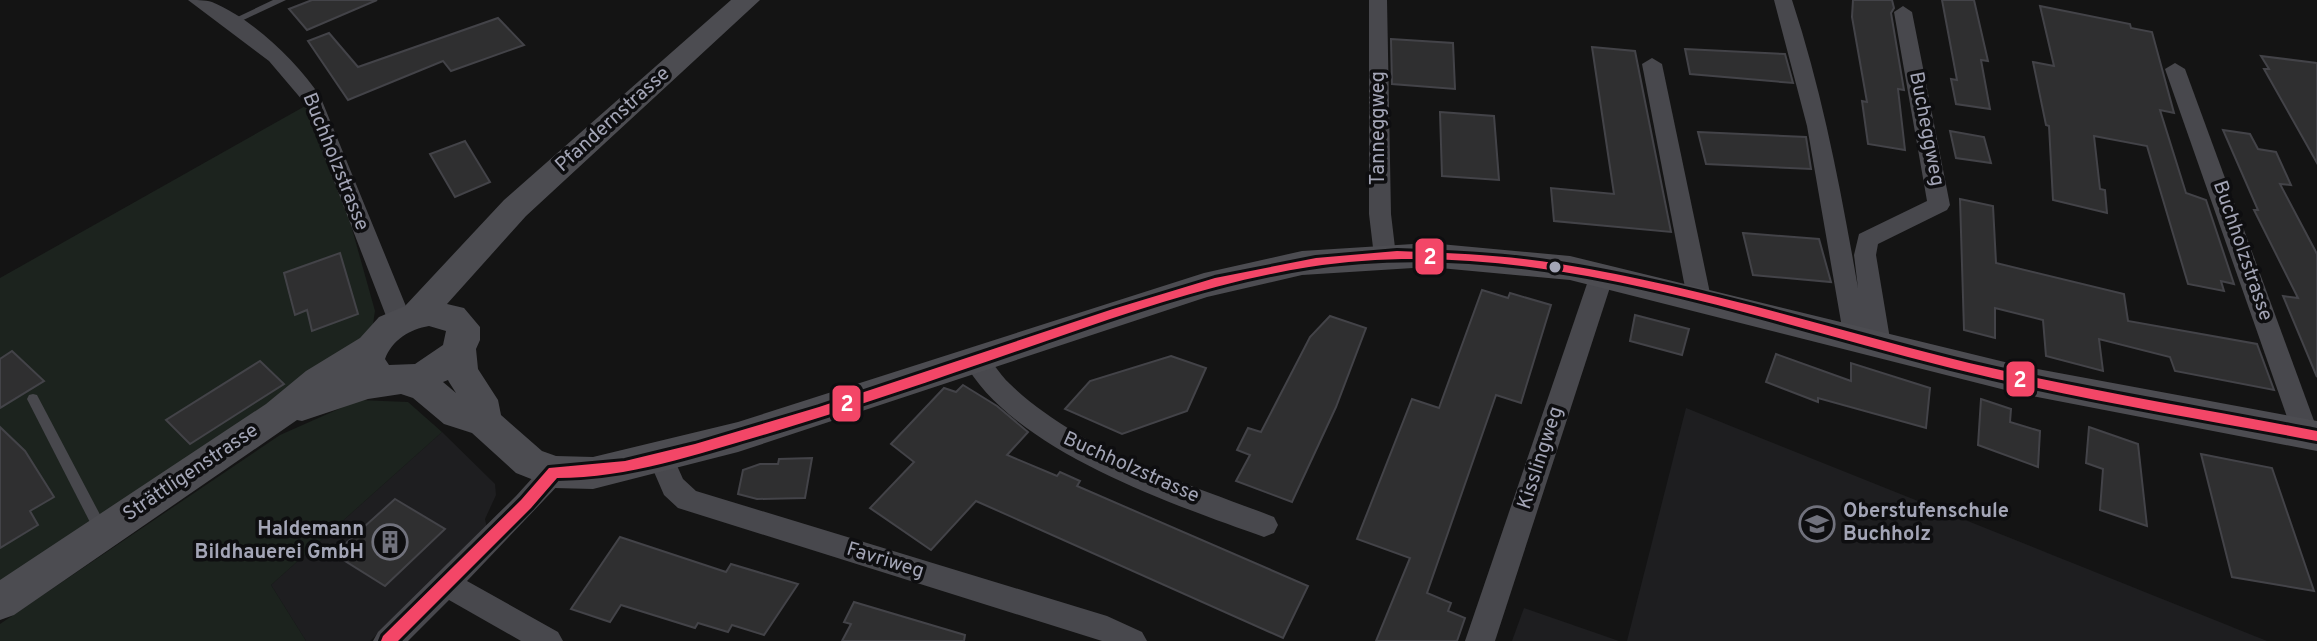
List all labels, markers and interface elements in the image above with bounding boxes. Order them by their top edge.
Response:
street label: Pfandernstrasse [550,62,676,178]
street label: Bucheggweg [1902,70,1950,188]
street label: Tanneggweg [1366,71,1392,185]
street label: Buchholzstrasse [295,89,375,235]
street label: Buchholzstrasse [2206,177,2278,325]
line badge: 2 [1414,237,1445,276]
text: 2 [1423,245,1437,272]
unlabelled marker [1547,259,1563,275]
line badge: 2 [2005,360,2036,398]
text: 2 [2013,368,2027,395]
line badge: 2 [831,384,862,423]
text: 2 [840,392,854,419]
street label: Kisslingweg [1512,403,1570,513]
street label: Strättligenstrasse [118,418,264,528]
street label: Buchholzstrasse [1059,426,1203,510]
place label: Oberstufenschule Buchholz [1843,499,2009,548]
school or university icon: Oberstufenschule Buchholz [1798,505,1836,543]
place label: Haldemann Bildhauerei GmbH [195,517,364,566]
building icon: Haldemann Bildhauerei GmbH [371,523,409,561]
street label: Favriweg [843,537,927,585]

